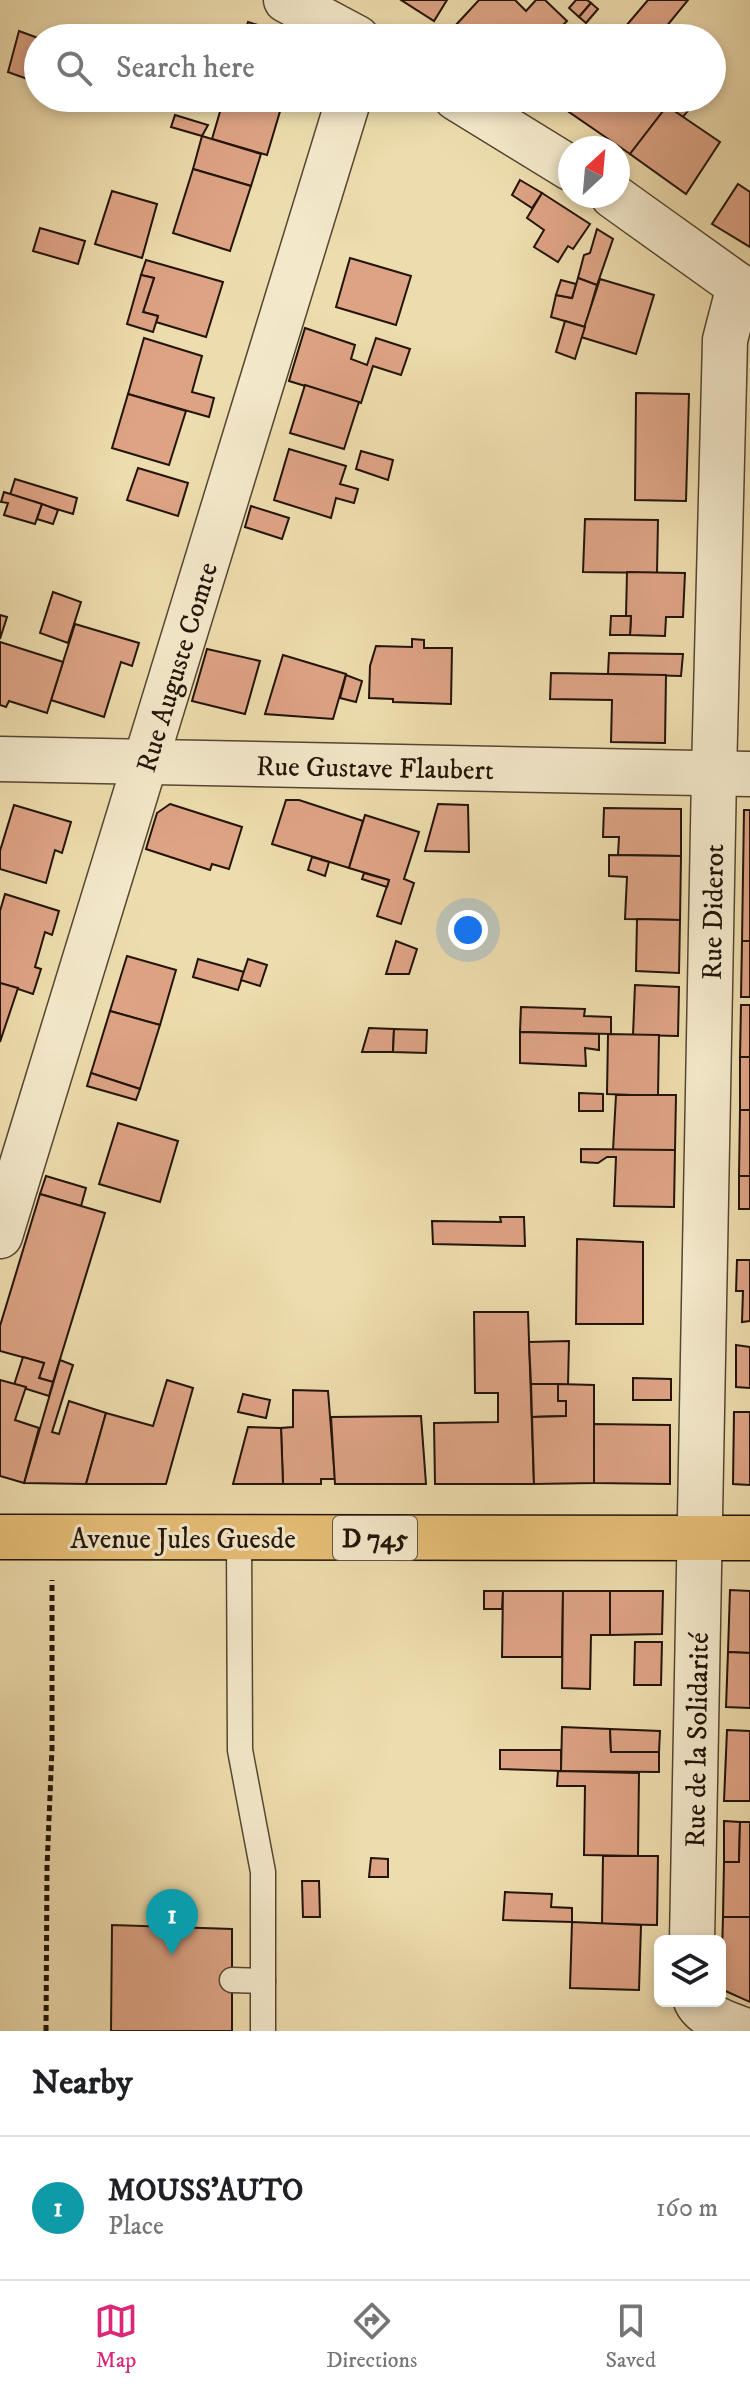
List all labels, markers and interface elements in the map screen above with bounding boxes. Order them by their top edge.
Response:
search box [24,24,726,112]
icon: search [52,46,96,90]
text: Search here [116,50,255,87]
north arrow [558,136,630,208]
street label: Rue Auguste Comte [129,558,226,777]
street label: Rue Gustave Flaubert [256,749,494,788]
street label: Rue Diderot [695,844,732,981]
your location [448,910,488,950]
road number: D 745 [333,1516,417,1560]
street label: Avenue Jules Guesde [70,1522,296,1557]
street label: Rue de la Solidarité [678,1632,717,1848]
pin: 1 [146,1889,198,1955]
map controls [654,1935,726,2007]
button: layers [654,1935,726,2007]
text: Nearby [32,2062,133,2104]
text: MOUSS'AUTO [108,2173,303,2210]
text: 1 [53,2192,63,2225]
text: 160 m [656,2192,718,2225]
text: Place [108,2210,164,2243]
tab: Map [94,2299,138,2374]
tab: Directions [326,2299,417,2374]
tab: Saved [605,2299,656,2374]

